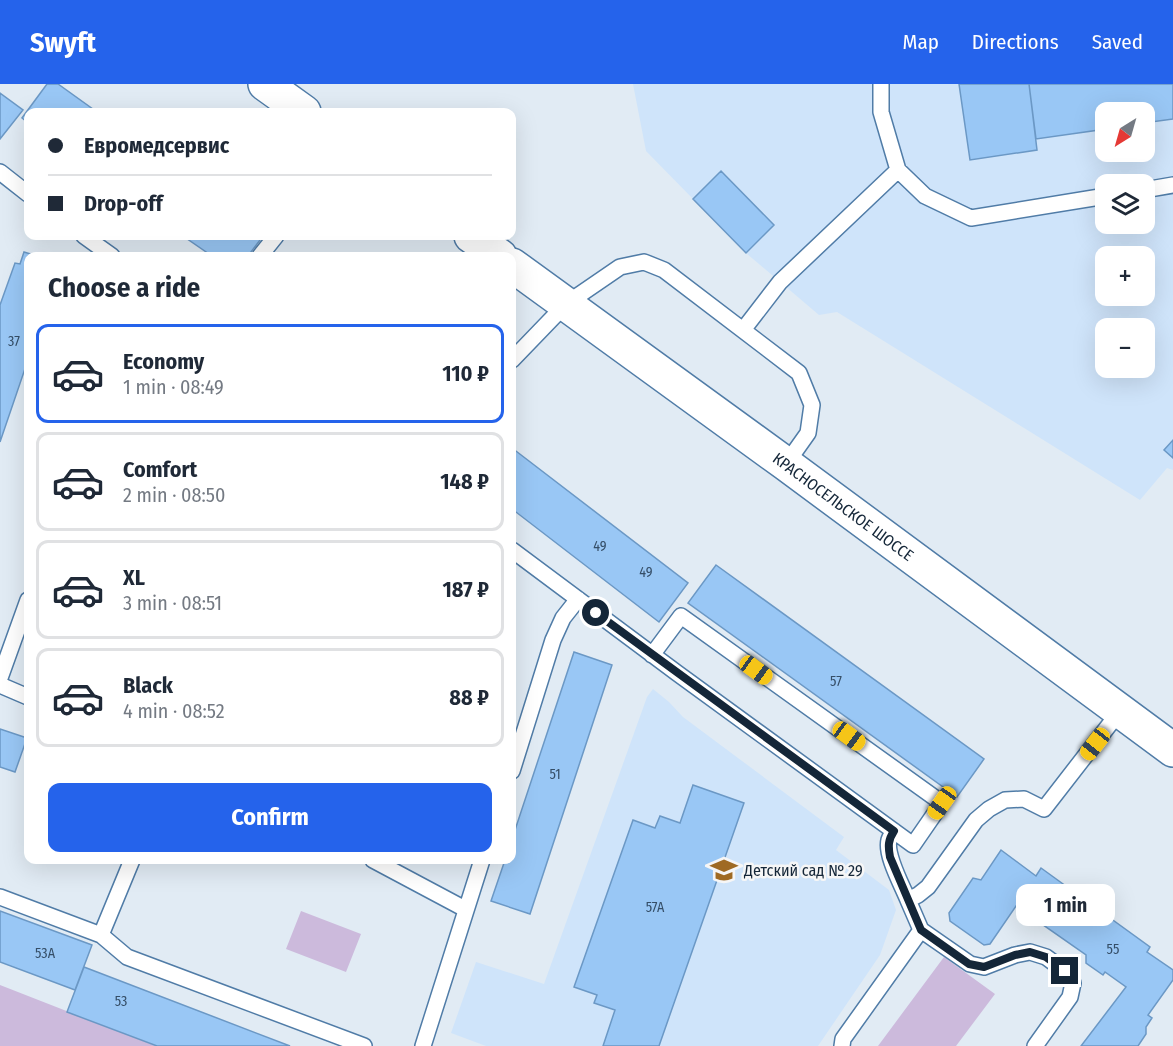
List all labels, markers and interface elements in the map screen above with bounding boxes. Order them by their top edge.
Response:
text: Swyft [30,26,96,59]
text: Map [902,29,939,55]
text: Directions [972,29,1059,55]
text: Saved [1092,29,1143,55]
north arrow [1095,102,1155,162]
map controls [1095,102,1155,378]
text: Евромедсервис [84,132,229,159]
button: layers [1095,174,1155,234]
text: Drop-off [84,190,163,217]
button: + [1095,246,1155,306]
text: Choose a ride [48,272,200,304]
button: − [1095,318,1155,378]
house number: 37 [8,333,20,350]
icon: car [51,347,105,401]
text: Economy [123,348,204,375]
text: 110 ₽ [442,360,489,387]
text: 1 min · 08:49 [123,375,224,399]
street label: КРАСНОСЕЛЬСКОЕ ШОССЕ [769,448,917,565]
icon: car [51,455,105,509]
text: Comfort [123,456,197,483]
text: 148 ₽ [440,468,489,495]
text: 2 min · 08:50 [123,483,225,507]
house number: 49 [593,538,607,555]
icon: car [51,563,105,617]
text: XL [123,564,145,591]
house number: 49 [639,564,653,581]
text: 187 ₽ [443,576,489,603]
text: 3 min · 08:51 [123,591,222,615]
route start [582,599,609,626]
car [736,652,776,688]
icon: car [51,671,105,725]
text: Black [123,672,173,699]
house number: 57 [830,673,842,690]
text: 88 ₽ [449,684,489,711]
text: 4 min · 08:52 [123,699,225,723]
car [829,718,869,754]
car [1077,724,1113,764]
house number: 51 [549,766,561,783]
button: Confirm [48,783,492,852]
car [924,783,960,823]
school or university icon: Детский сад № 29 [709,855,739,885]
place label: Детский сад № 29 [743,861,863,880]
callout: 1 min [1016,884,1114,926]
text: 1 min [1044,893,1087,917]
house number: 57А [646,899,665,916]
house number: 55 [1107,941,1119,958]
house number: 53А [35,945,56,962]
route end [1051,957,1078,984]
house number: 53 [115,993,127,1010]

